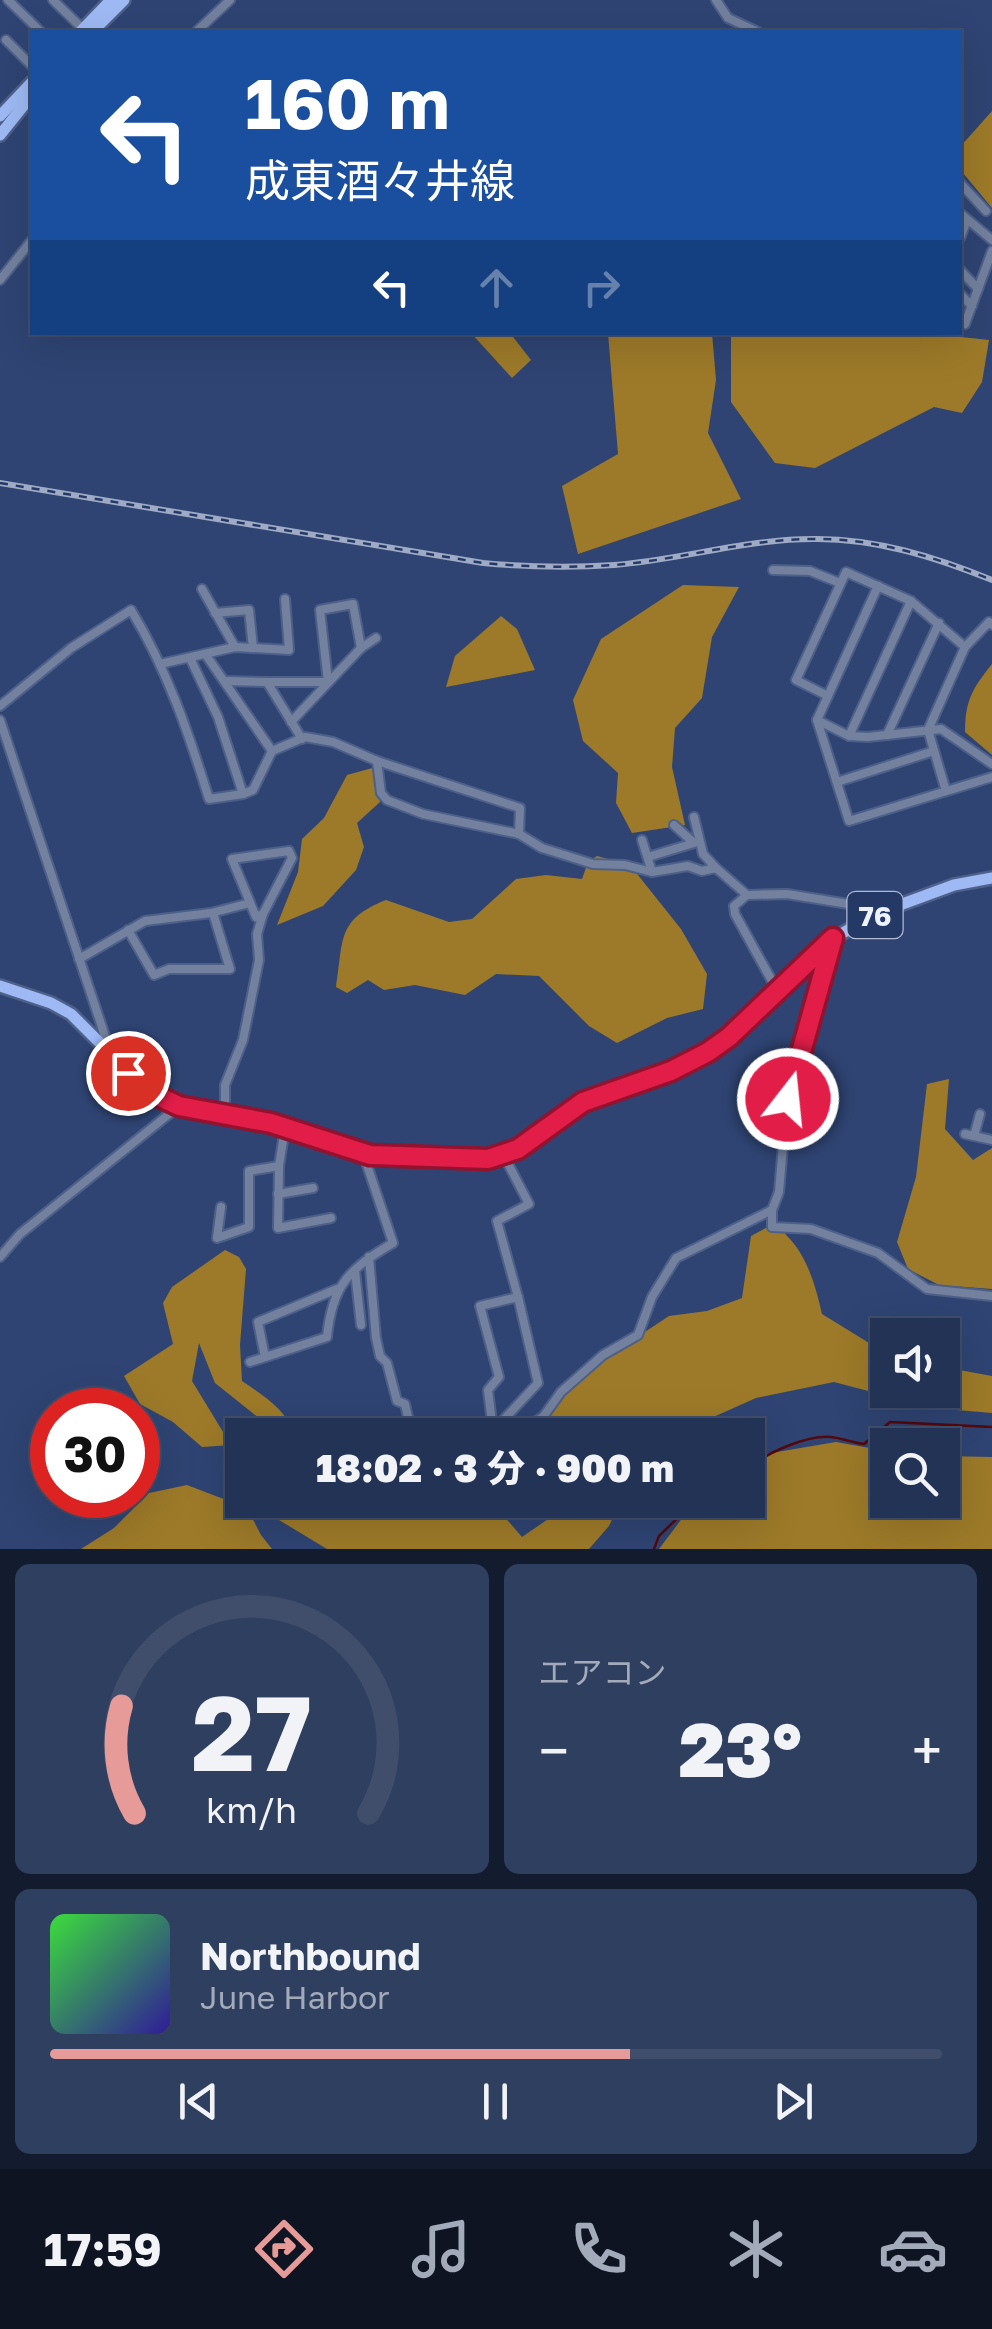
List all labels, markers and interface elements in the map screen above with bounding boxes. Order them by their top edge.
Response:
text: 160 m [245,60,450,144]
icon: left [80,70,210,200]
text: 成東酒々井線 [245,153,515,207]
icon: left [364,260,419,315]
icon: ahead [469,260,524,315]
icon: right [574,260,629,315]
road number: 76 [848,892,902,938]
pin [86,1031,171,1116]
icon: arrive [101,1046,156,1101]
position arrow [736,1047,840,1151]
map controls [870,1318,960,1518]
button: sound [870,1318,960,1408]
speed limit sign: 30 [30,1388,160,1518]
button: search [870,1428,960,1518]
text: 18:02 · 3 分 · 900 m [316,1445,674,1490]
text: エアコン [539,1653,667,1691]
text: 27 [192,1669,312,1794]
text: 23° [679,1703,802,1794]
text: − [539,1717,569,1783]
text: + [912,1717,942,1783]
text: km/h [206,1788,297,1831]
text: Northbound [200,1933,421,1978]
text: June Harbor [200,1978,390,2016]
icon: previous [171,2074,226,2129]
icon: pause [468,2074,523,2129]
icon: next [766,2074,821,2129]
icon: directions [249,2214,319,2284]
icon: music [406,2214,476,2284]
icon: phone [564,2214,634,2284]
icon: climate [721,2214,791,2284]
icon: car [878,2214,948,2284]
text: 17:59 [44,2222,162,2276]

